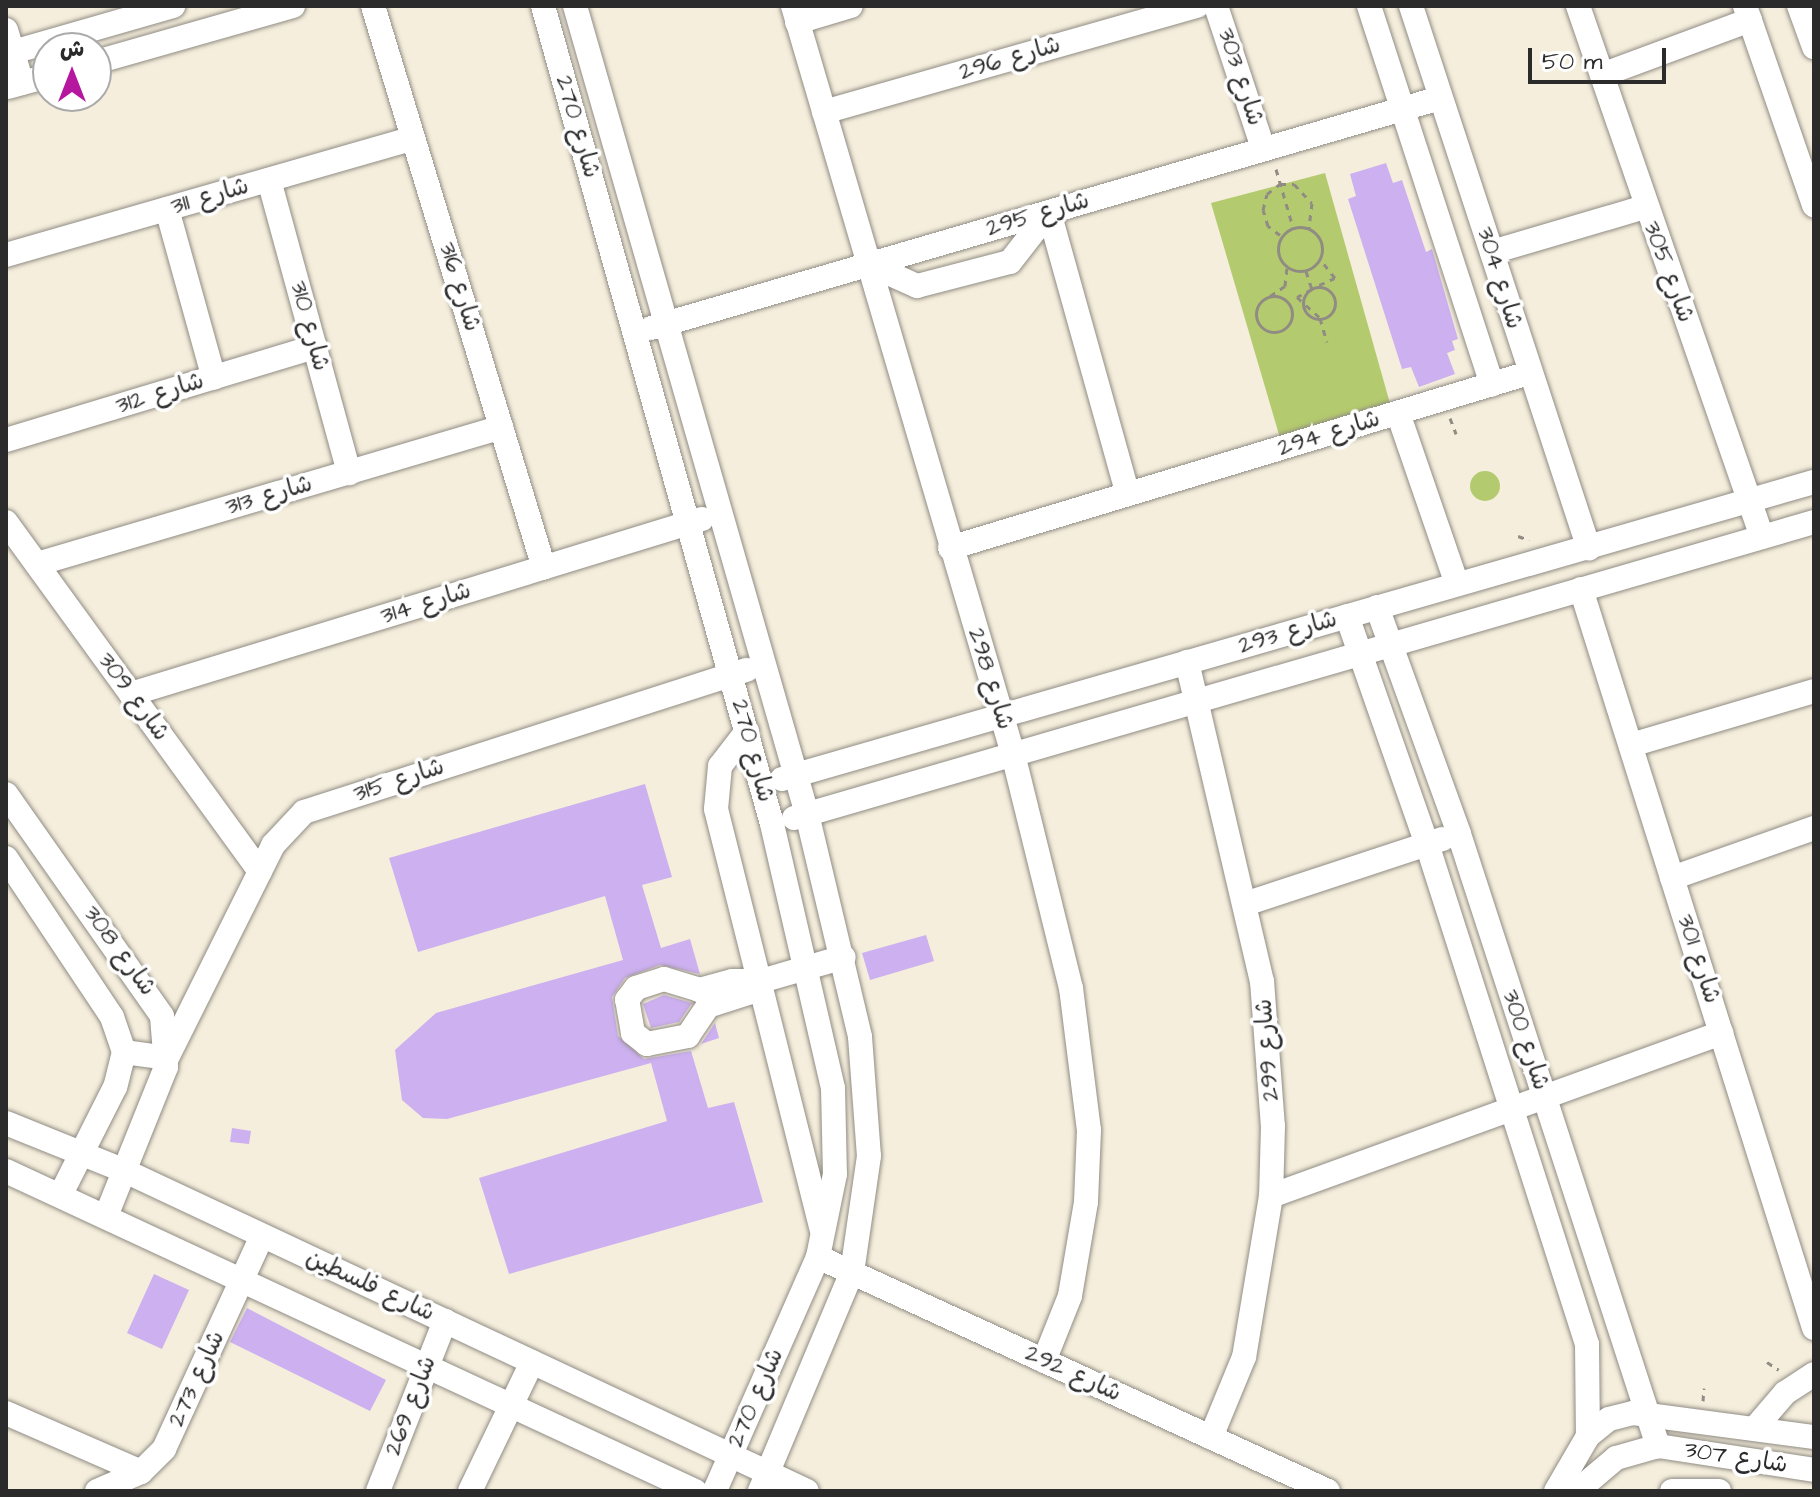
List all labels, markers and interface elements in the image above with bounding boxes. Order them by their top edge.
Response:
street label: شارع 303 [1211,24,1269,130]
street label: شارع 296 [956,31,1064,87]
north arrow [32,32,112,112]
scale bar [1532,32,1670,82]
text: ش [60,34,84,65]
text: 50 m [1542,45,1602,79]
street label: شارع 270 [549,72,605,182]
street label: شارع 311 [168,172,252,222]
street label: شارع 295 [983,187,1093,243]
street label: شارع 305 [1636,217,1700,327]
street label: شارع 304 [1470,223,1528,333]
street label: شارع 316 [432,239,486,335]
street label: شارع 310 [283,278,335,374]
street label: شارع 312 [112,367,208,421]
street label: شارع 294 [1274,405,1384,463]
street label: شارع 313 [222,470,316,522]
street label: شارع 314 [377,577,475,631]
street label: شارع 293 [1235,605,1341,661]
street label: شارع 298 [961,625,1019,733]
street label: شارع 309 [91,647,175,747]
street label: شارع 270 [724,696,780,806]
street label: شارع 315 [350,753,448,809]
street label: شارع 308 [77,900,161,1002]
street label: شارع 301 [1670,911,1726,1007]
street label: شارع 300 [1495,986,1555,1094]
street label: شارع 299 [1250,998,1286,1102]
street label: شارع فلسطين [301,1244,439,1328]
street label: شارع 273 [162,1327,232,1431]
street label: شارع 292 [1020,1339,1126,1409]
street label: شارع 270 [721,1344,791,1452]
street label: شارع 269 [379,1352,443,1460]
street label: شارع 307 [1683,1436,1789,1480]

